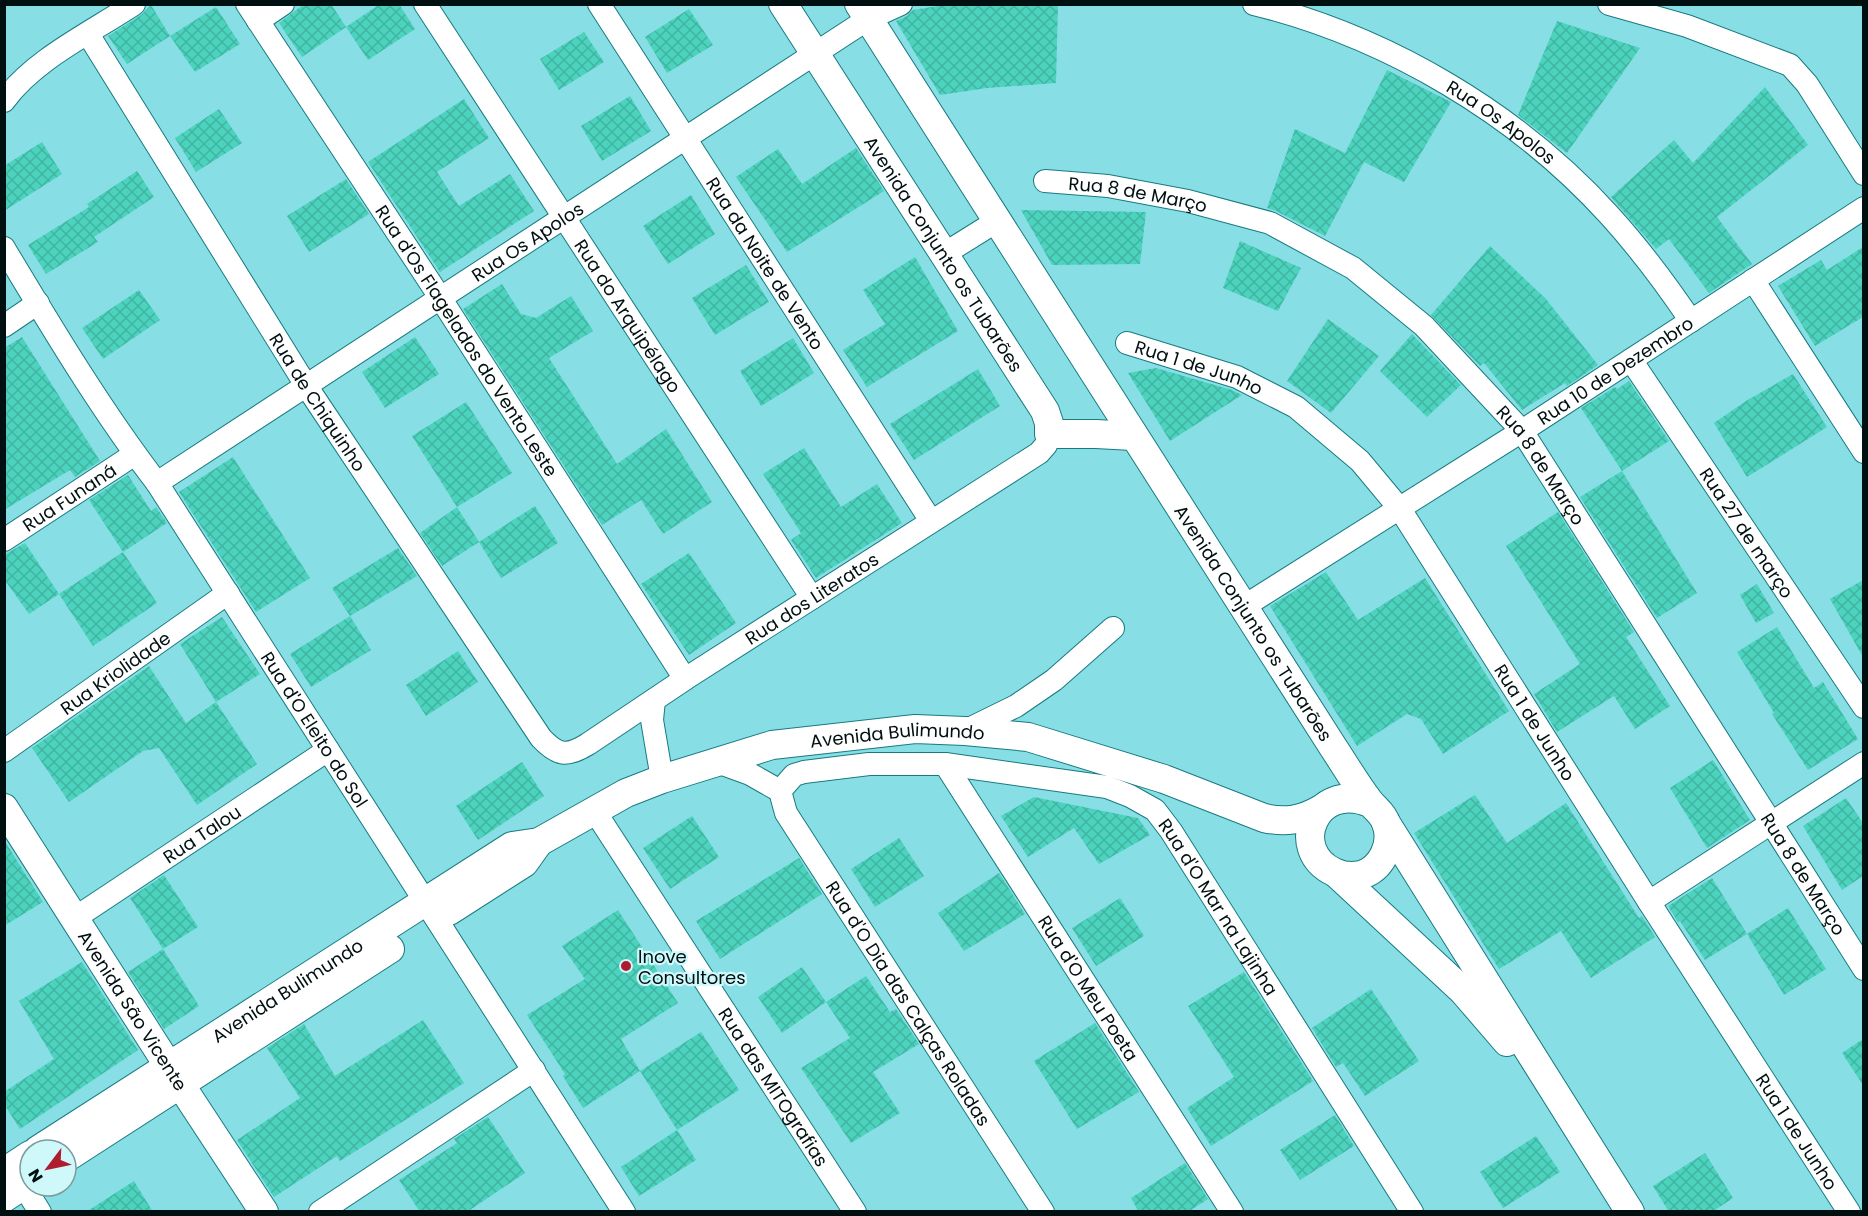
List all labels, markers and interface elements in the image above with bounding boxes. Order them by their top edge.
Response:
street label: Rua Os Apolos [1442,74,1561,170]
street label: Avenida Conjunto os Tubarões [859,131,1029,377]
street label: Rua 8 de Março [1068,170,1210,218]
street label: Rua da Noite de Vento [701,172,830,354]
street label: Rua Os Apolos [466,196,588,287]
street label: Rua d'Os Flagelados do Vento Leste [370,200,564,481]
street label: Rua do Arquipélago [569,234,687,397]
street label: Rua 10 de Dezembro [1532,310,1698,430]
street label: Rua de Chiquinho [264,328,372,476]
street label: Rua 1 de Junho [1132,334,1267,401]
street label: Rua 8 de Março [1491,399,1591,530]
street label: Rua Funaná [17,457,121,537]
street label: Rua 27 de março [1694,462,1800,603]
street label: Avenida Conjunto os Tubarões [1169,500,1339,746]
street label: Rua dos Literatos [740,546,883,650]
street label: Rua Kriolidade [55,625,175,720]
street label: Rua d'O Eleito do Sol [255,646,374,812]
street label: Rua 1 de Junho [1489,659,1582,785]
street label: Avenida Bulimundo [809,717,986,753]
street label: Rua Talou [158,799,246,869]
street label: Rua 8 de Março [1755,808,1852,940]
street label: Rua d'O Mar na Lajinha [1153,813,1284,1000]
street label: Rua d'O Dia das Calças Roladas [820,876,997,1131]
street label: Rua d'O Meu Poeta [1033,910,1144,1066]
street label: Avenida São Vicente [73,925,193,1095]
street label: Avenida Bulimundo [207,932,368,1048]
place label: Inove Consultores [638,944,746,990]
marker: Inove Consultores [619,959,633,973]
street label: Rua das MITOgrafias [713,1002,835,1171]
street label: Rua 1 de Junho [1750,1069,1844,1195]
north arrow [18,1138,78,1198]
text: N [23,1164,49,1187]

